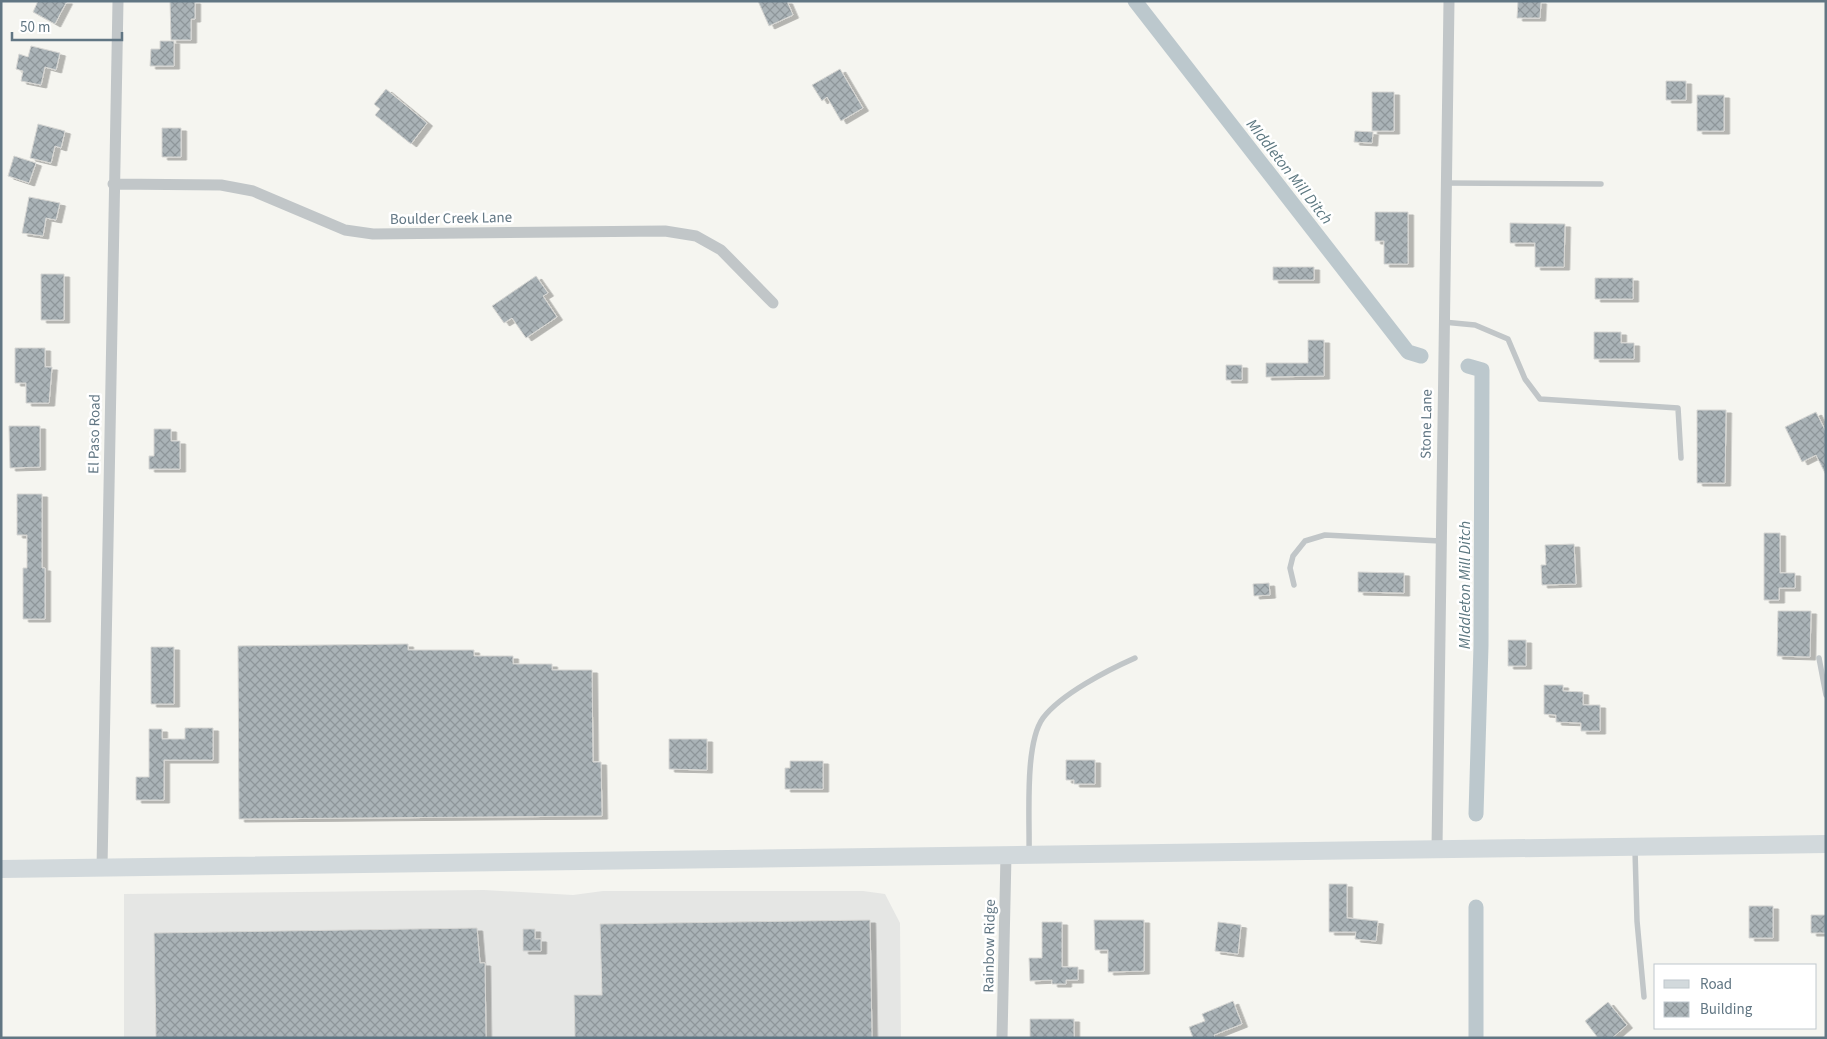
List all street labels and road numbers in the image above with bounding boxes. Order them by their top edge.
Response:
street label: Boulder Creek Lane [390,207,512,230]
street label: Stone Lane [1415,389,1438,459]
street label: El Paso Road [83,394,106,474]
street label: Rainbow Ridge [978,899,1001,993]

